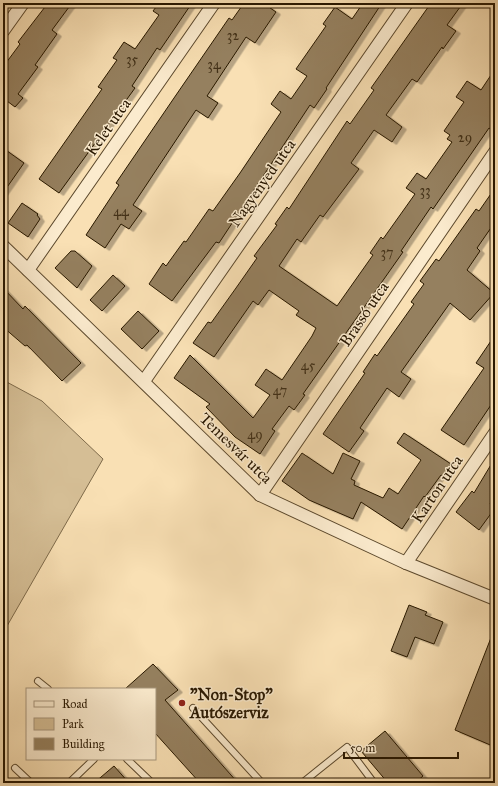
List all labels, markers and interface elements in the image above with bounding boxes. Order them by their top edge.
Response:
house number: 32 [227,27,239,44]
house number: 35 [126,51,139,68]
house number: 34 [207,56,222,73]
street label: Kelet utca [81,94,135,159]
house number: 29 [458,129,472,146]
street label: Nagyenyed utca [225,135,300,231]
house number: 33 [419,182,431,199]
house number: 44 [113,203,130,220]
house number: 37 [380,244,394,261]
street label: Brassó utca [335,278,393,350]
house number: 45 [301,357,316,374]
house number: 47 [273,382,287,399]
street label: Temesvár utca [196,409,276,488]
house number: 49 [247,426,263,443]
street label: Karton utca [407,451,467,527]
place label: "Non-Stop" Autószerviz [189,685,273,722]
legend [26,688,156,760]
text: Road [62,697,88,711]
marker: "Non-Stop" Autószerviz [177,698,187,708]
text: Park [62,717,84,731]
scale bar [344,734,458,760]
text: Building [62,737,105,752]
text: 50 m [350,741,375,755]

